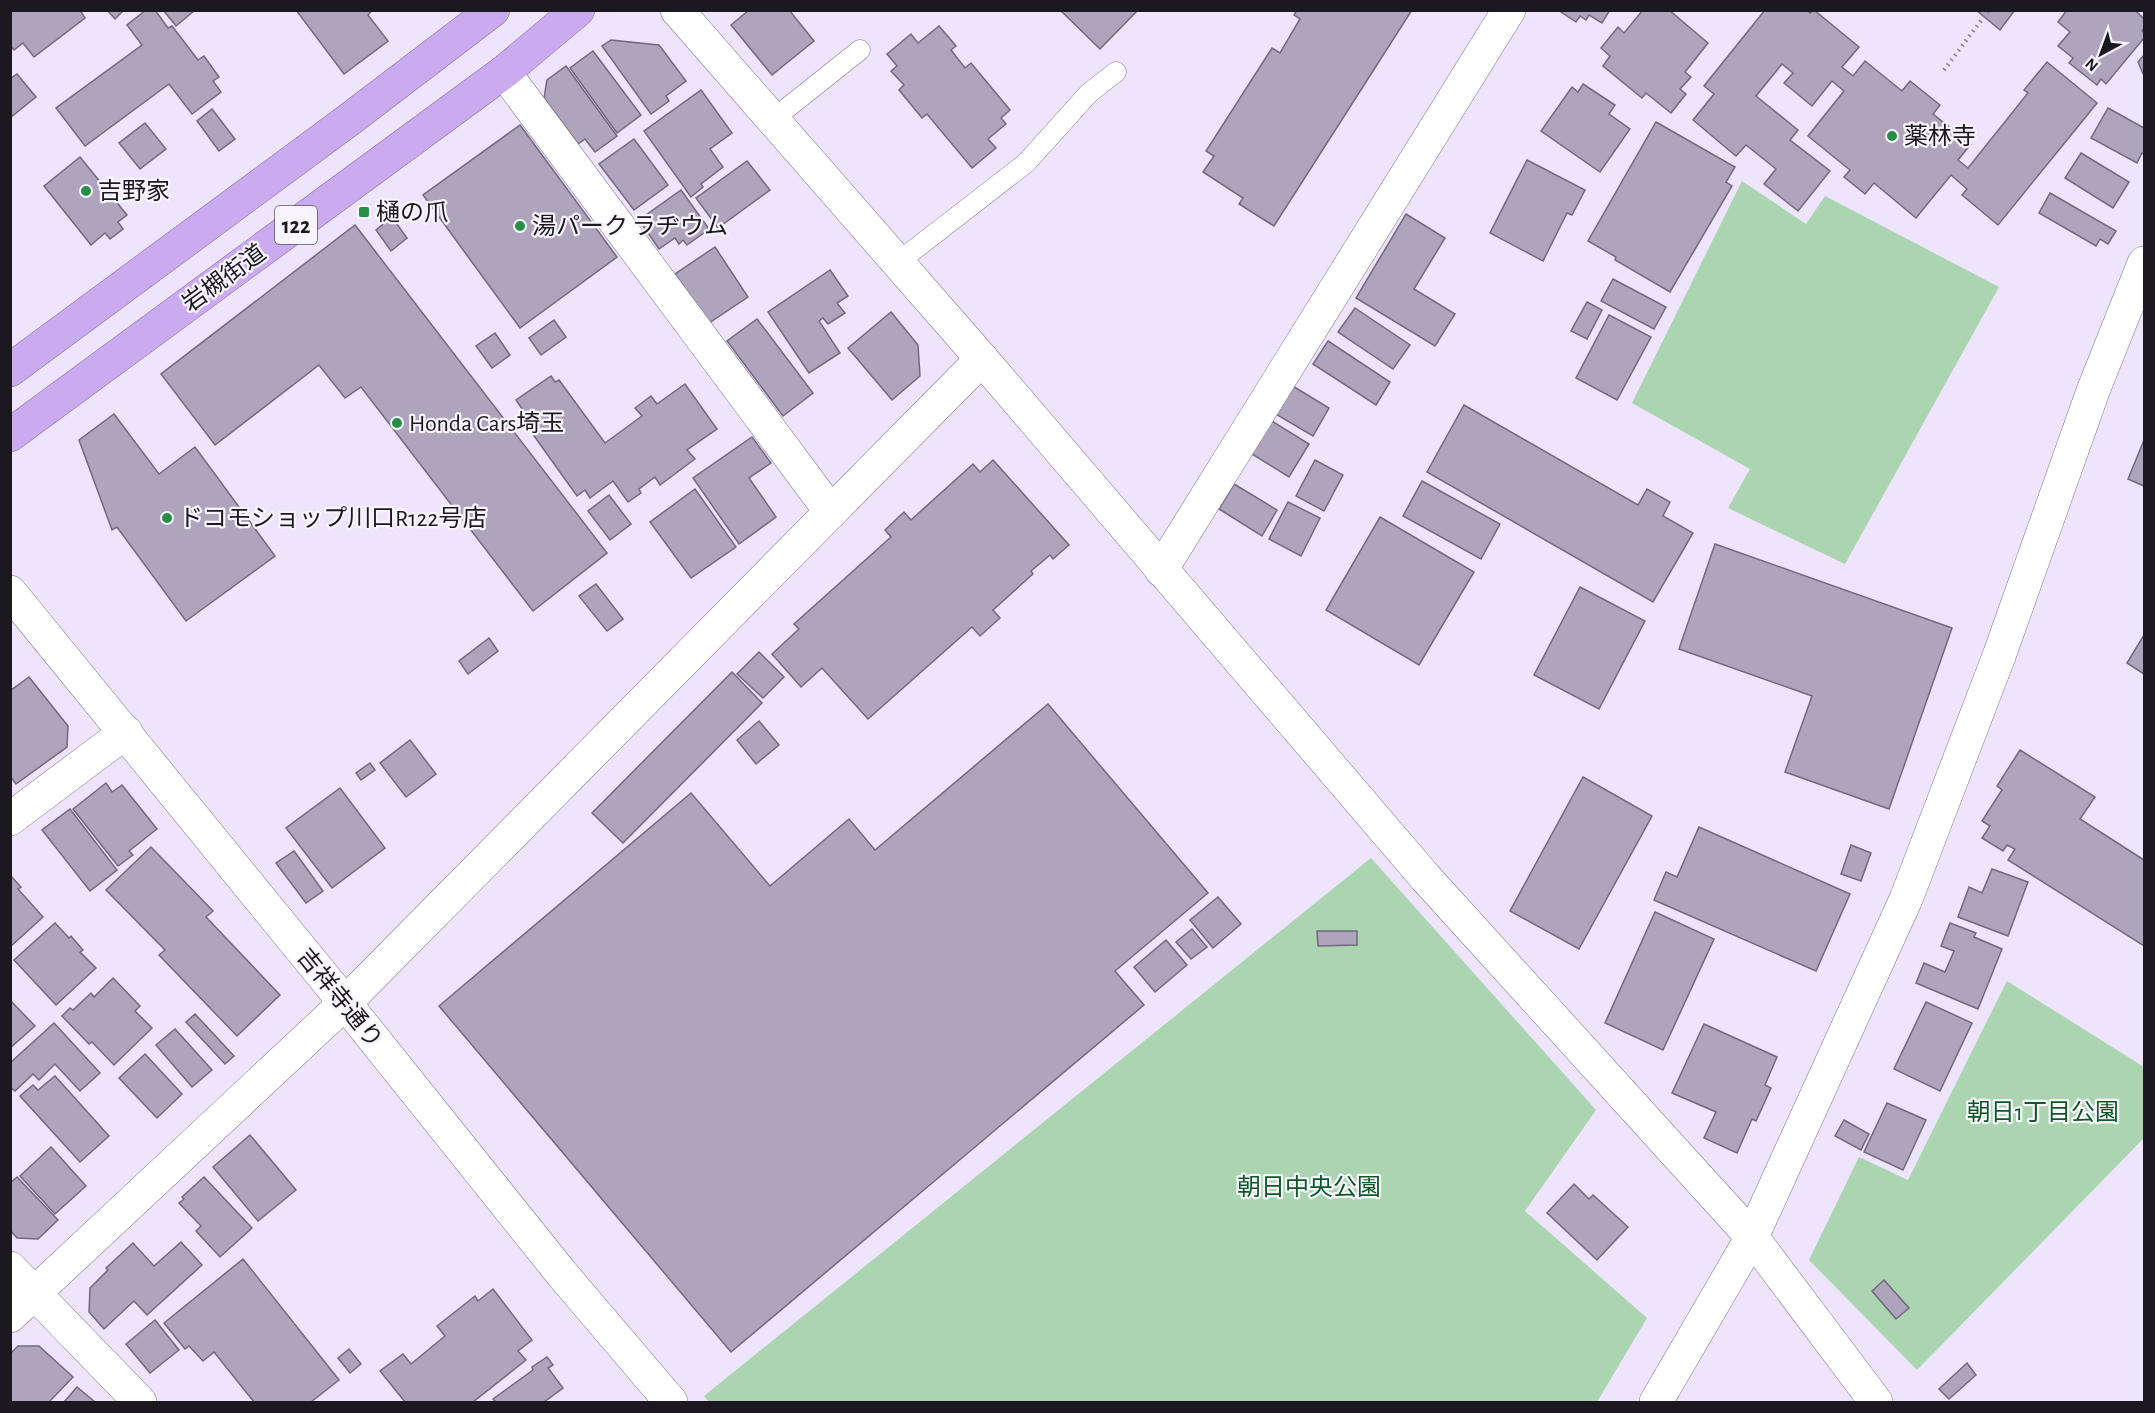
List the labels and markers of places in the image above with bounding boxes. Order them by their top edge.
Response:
place label: 薬林寺 [1904,123,1976,149]
marker: 薬林寺 [1885,129,1899,143]
place label: 吉野家 [98,178,170,204]
marker: 吉野家 [79,184,93,198]
place label: 樋の爪 [376,199,448,225]
marker: 樋の爪 [357,205,371,219]
place label: 湯パーク ラヂウム [532,214,728,239]
marker: 湯パーク ラヂウム [513,219,527,233]
place label: Honda Cars埼玉 [409,410,564,436]
marker: Honda Cars埼玉 [390,416,404,430]
place label: ドコモショップ川口R122号店 [179,505,486,531]
marker: ドコモショップ川口R122号店 [160,511,174,525]

